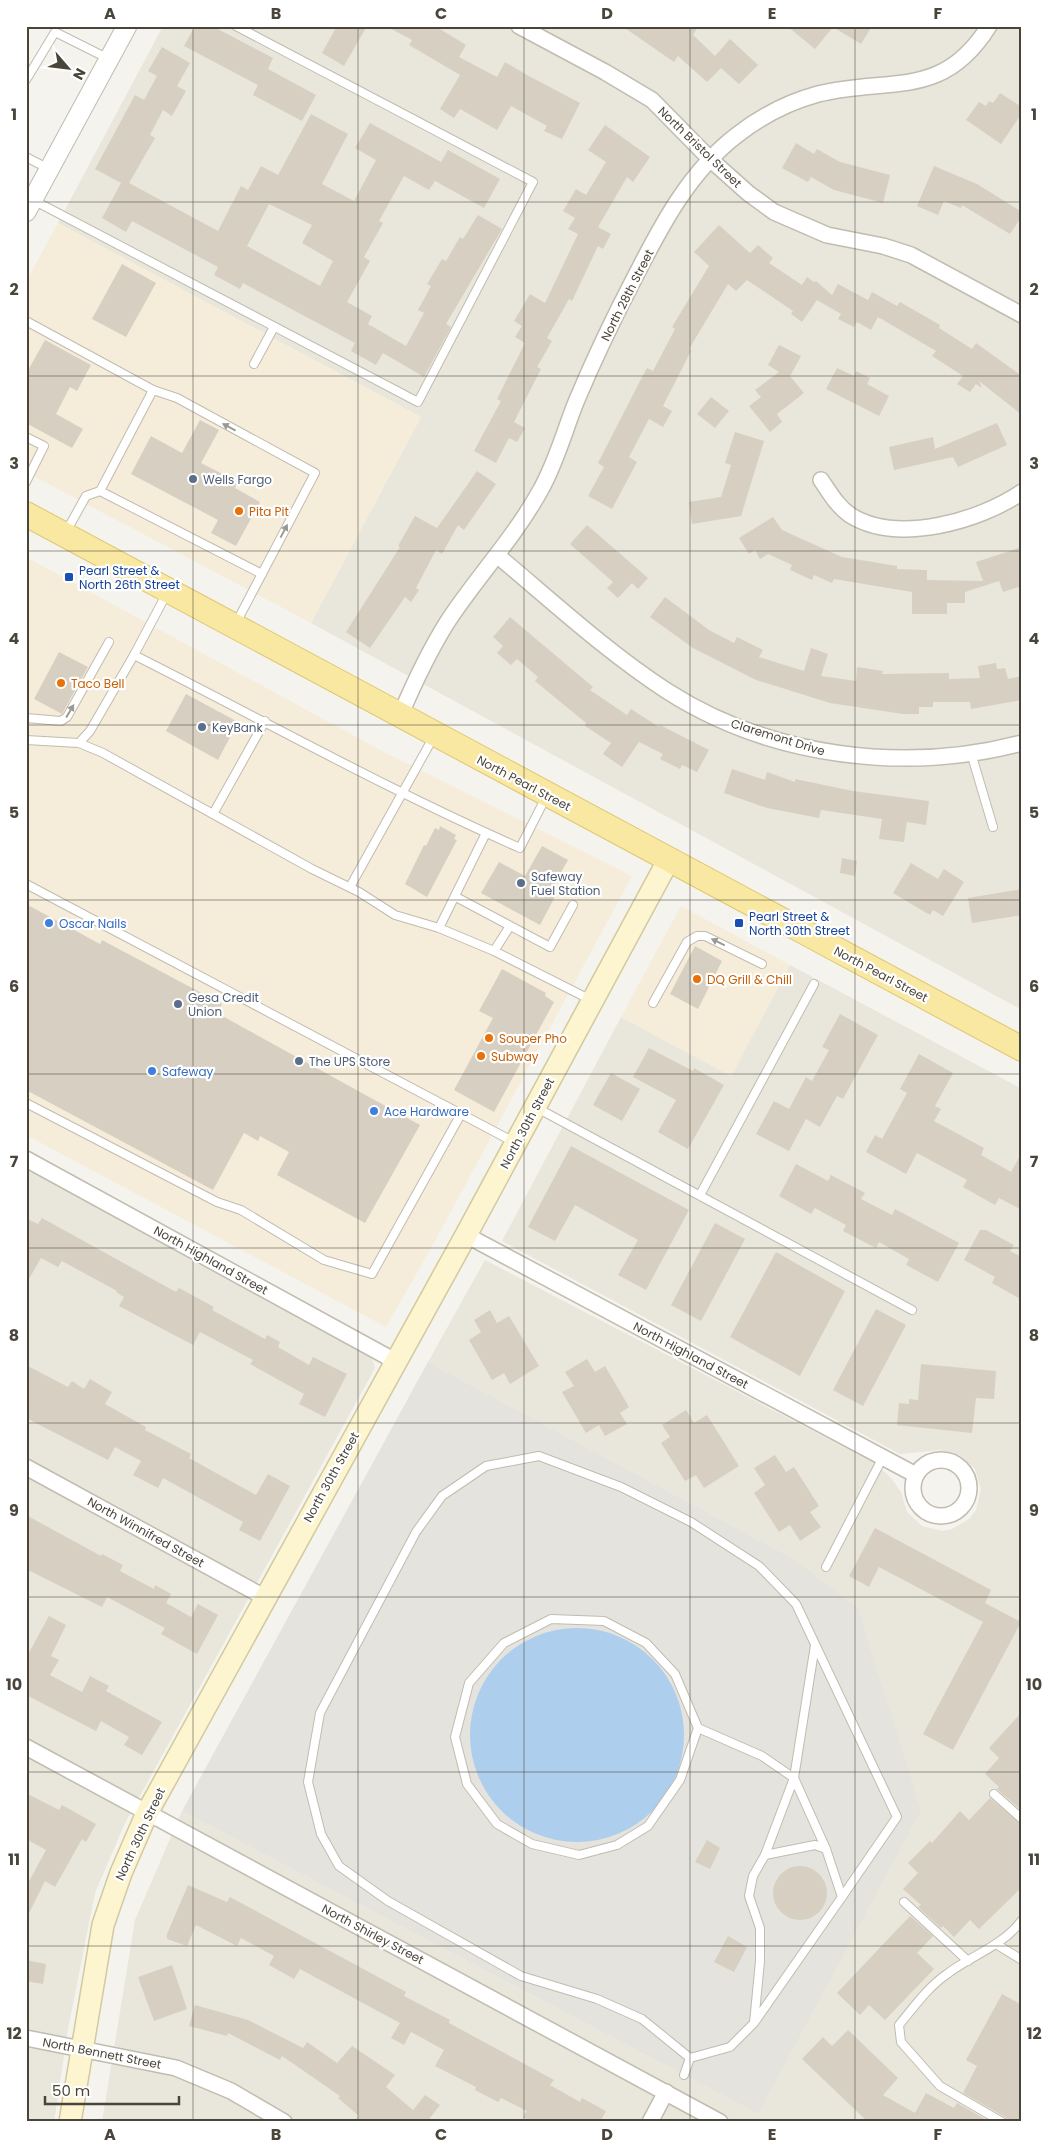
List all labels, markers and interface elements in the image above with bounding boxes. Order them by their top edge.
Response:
text: A [104,2,116,25]
text: B [271,2,281,25]
text: C [435,2,447,25]
text: D [601,2,613,25]
text: E [768,2,776,25]
text: F [934,2,943,25]
north arrow [42,42,92,92]
text: N [68,65,91,83]
text: 1 [11,103,17,126]
street label: North Bristol Street [654,103,746,191]
text: 1 [1031,103,1037,126]
street label: North 28th Street [597,246,657,344]
text: 2 [9,278,19,301]
text: 2 [1029,278,1039,301]
one-way arrow [223,422,236,431]
text: 3 [9,452,19,475]
text: 3 [1029,452,1039,475]
place label: Wells Fargo [203,471,272,488]
marker: Wells Fargo [187,473,199,485]
place label: Pita Pit [249,503,289,520]
marker: Pita Pit [233,505,245,517]
one-way arrow [280,523,288,538]
place label: Pearl Street & North 26th Street [79,562,180,593]
marker: Pearl Street & North 26th Street [63,571,75,583]
text: 4 [9,627,20,650]
text: 4 [1029,627,1040,650]
place label: Taco Bell [71,675,125,692]
marker: Taco Bell [55,677,67,689]
one-way arrow [65,705,74,718]
street label: Claremont Drive [729,715,827,759]
place label: KeyBank [212,719,264,736]
marker: KeyBank [196,721,208,733]
street label: North Pearl Street [474,751,574,815]
text: 5 [9,801,19,824]
text: 5 [1029,801,1039,824]
place label: Safeway Fuel Station [531,868,601,899]
marker: Safeway Fuel Station [515,877,527,889]
place label: Pearl Street & North 30th Street [749,908,850,939]
place label: Oscar Nails [59,915,127,932]
marker: Oscar Nails [43,917,55,929]
marker: Pearl Street & North 30th Street [733,917,745,929]
one-way arrow [711,938,725,946]
street label: North Pearl Street [831,942,931,1006]
place label: DQ Grill & Chill [707,971,792,988]
marker: DQ Grill & Chill [691,973,703,985]
text: 6 [9,975,19,998]
text: 6 [1029,975,1039,998]
place label: Gesa Credit Union [188,989,259,1020]
marker: Gesa Credit Union [172,998,184,1010]
place label: Souper Pho [499,1030,567,1047]
marker: Souper Pho [483,1032,495,1044]
place label: Subway [491,1048,539,1065]
marker: Subway [475,1050,487,1062]
place label: The UPS Store [309,1053,390,1070]
marker: The UPS Store [293,1055,305,1067]
place label: Safeway [162,1063,213,1080]
marker: Safeway [146,1065,158,1077]
street label: North 30th Street [496,1074,558,1172]
place label: Ace Hardware [384,1103,469,1120]
marker: Ace Hardware [368,1105,380,1117]
text: 7 [10,1150,19,1173]
text: 7 [1030,1150,1039,1173]
street label: North Highland Street [151,1222,271,1298]
street label: North Highland Street [630,1317,752,1393]
text: 8 [9,1324,19,1347]
text: 8 [1029,1324,1039,1347]
street label: North 30th Street [299,1429,363,1525]
street label: North Winnifred Street [85,1493,207,1571]
text: 9 [9,1499,19,1522]
text: 9 [1029,1499,1039,1522]
text: 10 [6,1673,22,1696]
text: 10 [1026,1673,1042,1696]
street label: North 30th Street [111,1785,169,1883]
text: 11 [8,1848,20,1871]
text: 11 [1028,1848,1040,1871]
street label: North Shirley Street [319,1900,427,1968]
text: 12 [6,2022,22,2045]
text: 12 [1026,2022,1042,2045]
street label: North Bennett Street [41,2033,163,2073]
scale bar [45,2073,179,2105]
text: 50 m [52,2080,90,2101]
text: A [104,2123,116,2146]
text: B [271,2123,281,2146]
text: C [435,2123,447,2146]
text: D [601,2123,613,2146]
text: E [768,2123,776,2146]
text: F [934,2123,943,2146]

